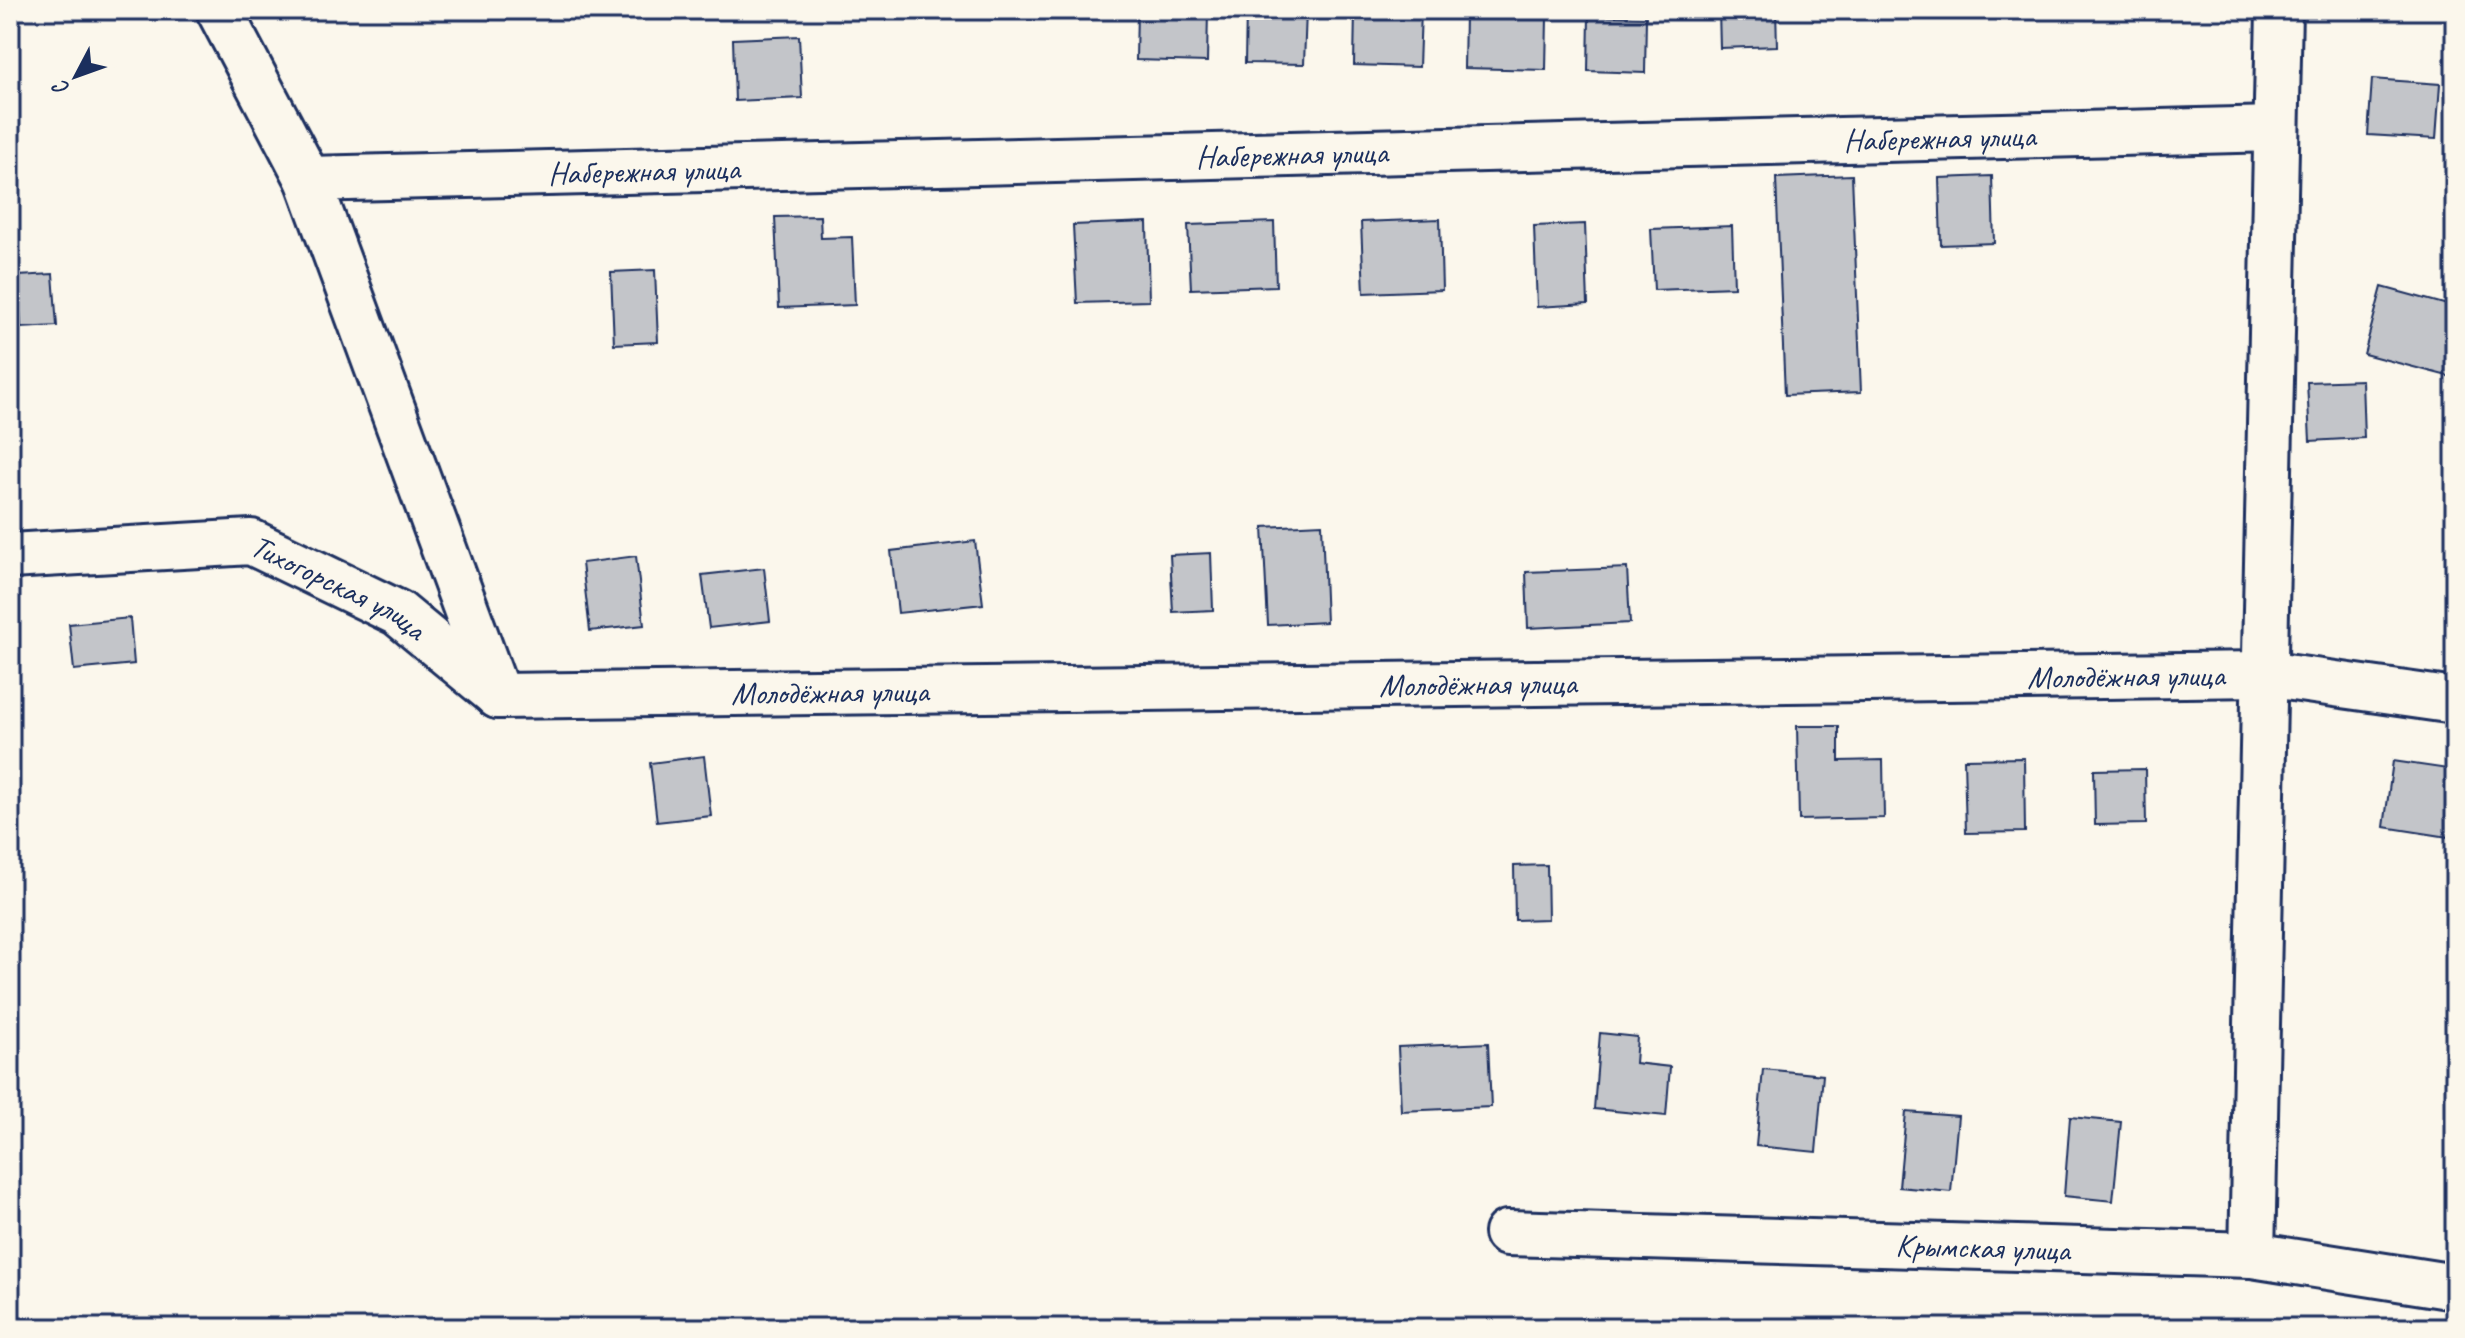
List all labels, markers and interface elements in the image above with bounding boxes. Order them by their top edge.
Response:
north arrow [36,36,116,116]
text: С [45,73,76,102]
street label: Набережная улица [1843,115,2038,160]
street label: Набережная улица [1195,131,1390,177]
street label: Набережная улица [547,147,743,193]
street label: Тихогорская улица [244,525,437,650]
street label: Молодёжная улица [2027,654,2227,697]
street label: Молодёжная улица [1379,662,1579,706]
street label: Молодёжная улица [731,670,931,714]
street label: Крымская улица [1895,1224,2073,1270]

